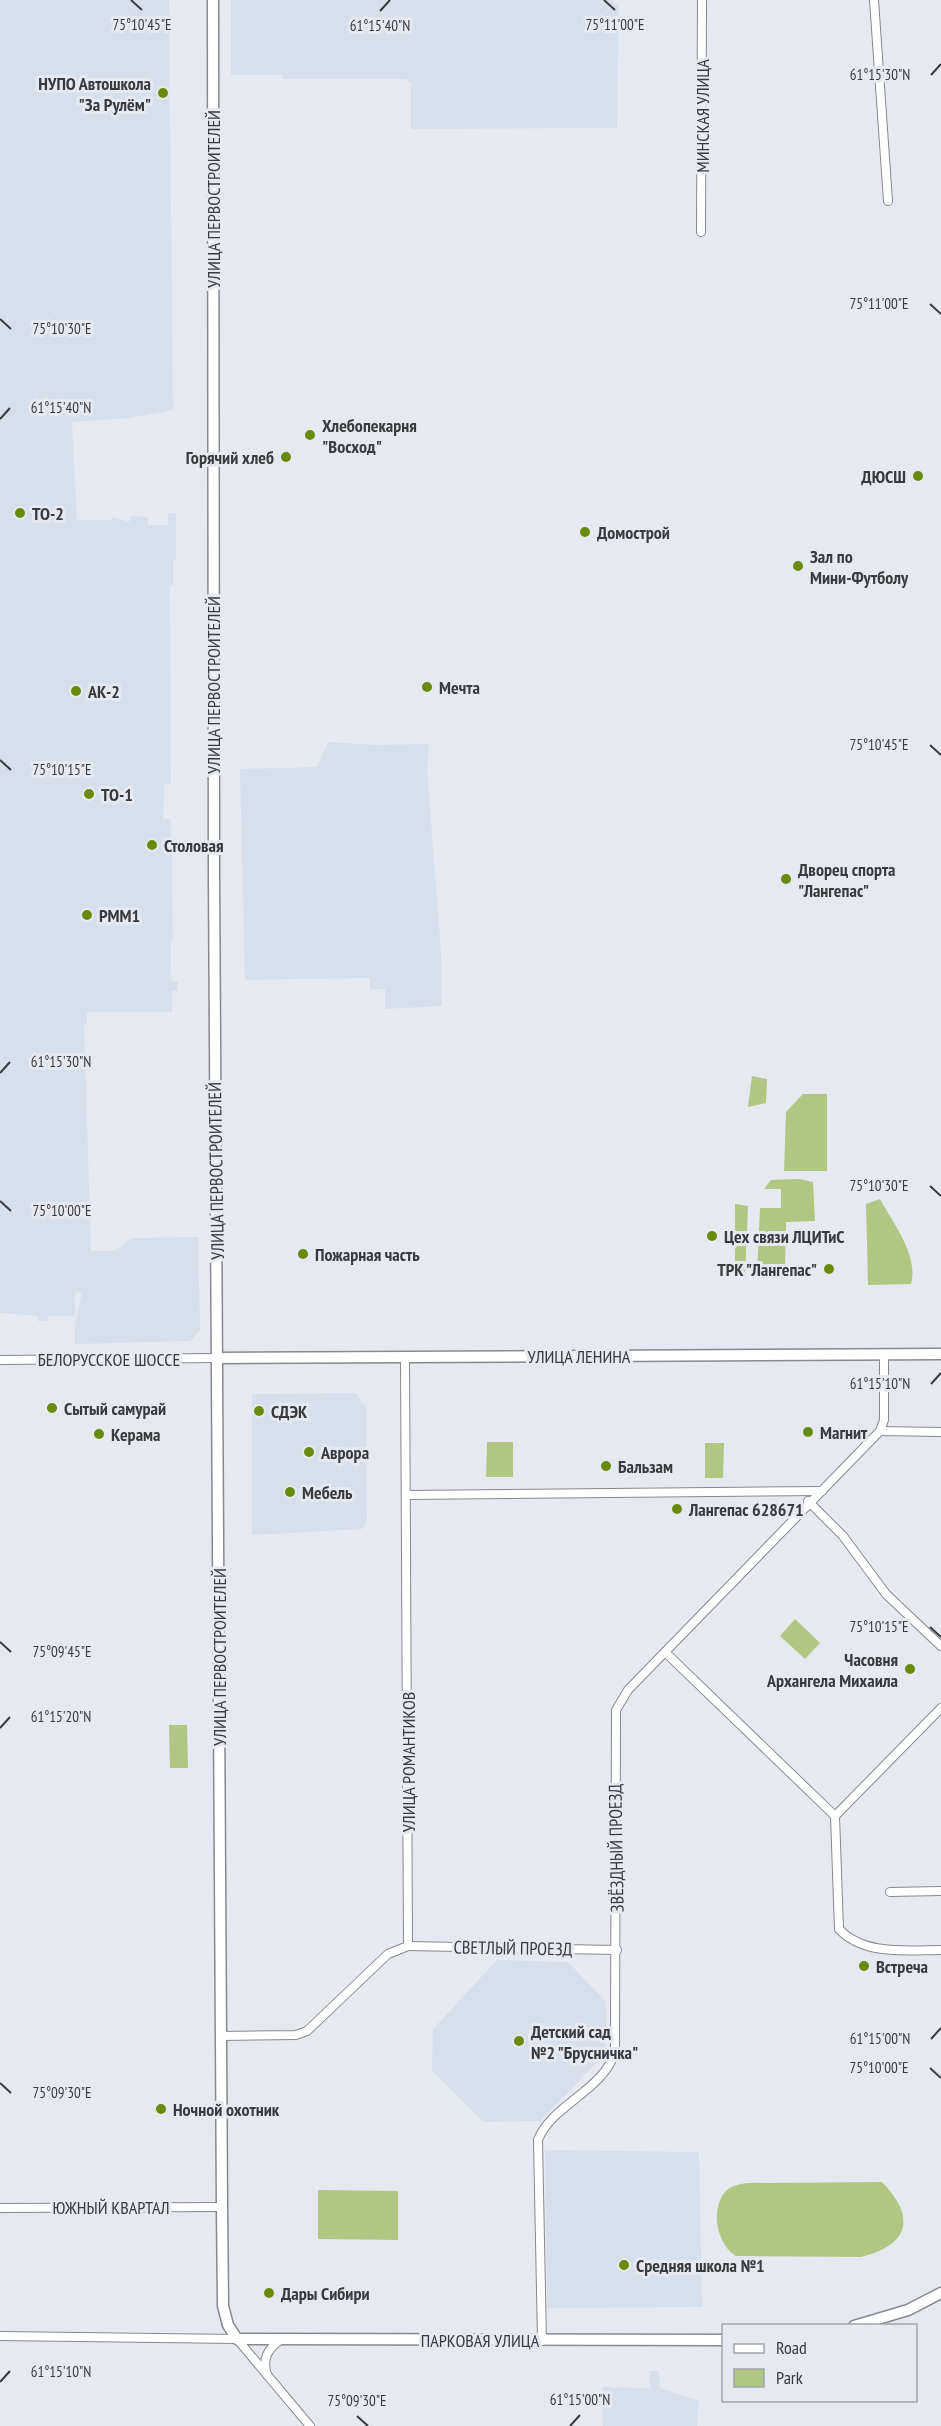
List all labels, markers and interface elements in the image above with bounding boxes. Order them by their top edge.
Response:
text: 75°10'45"E [112,15,172,34]
text: 75°11'00"E [585,15,645,34]
text: 61°15'40"N [350,16,410,35]
street label: МИНСКАЯ УЛИЦА [691,59,714,173]
text: 61°15'30"N [850,65,910,84]
place label: НУПО Автошкола "За Рулём" [38,72,151,116]
marker: НУПО Автошкола "За Рулём" [156,86,170,100]
street label: УЛИЦА ПЕРВОСТРОИТЕЛЕЙ [202,110,225,288]
text: 75°11'00"E [849,294,909,313]
text: 75°10'30"E [32,319,92,338]
text: 61°15'40"N [31,398,91,417]
place label: Хлебопекарня "Восход" [322,414,417,458]
marker: Хлебопекарня "Восход" [303,428,317,442]
place label: Горячий хлеб [186,446,274,469]
marker: Горячий хлеб [279,450,293,464]
place label: ДЮСШ [861,465,906,488]
marker: ДЮСШ [911,469,925,483]
place label: ТО-2 [32,502,64,525]
marker: ТО-2 [13,506,27,520]
place label: Домострой [597,521,670,544]
marker: Домострой [578,525,592,539]
place label: Зал по Мини-Футболу [810,545,909,589]
marker: Зал по Мини-Футболу [791,559,805,573]
street label: УЛИЦА ПЕРВОСТРОИТЕЛЕЙ [202,596,225,774]
place label: Мечта [439,676,480,699]
place label: АК-2 [87,680,120,703]
marker: Мечта [420,680,434,694]
marker: АК-2 [69,684,83,698]
text: 75°10'45"E [849,735,909,754]
text: 75°10'15"E [32,760,92,779]
place label: ТО-1 [101,783,133,806]
marker: ТО-1 [82,787,96,801]
place label: Столовая [164,834,224,857]
marker: Столовая [145,838,159,852]
place label: Дворец спорта "Лангепас" [798,858,896,902]
marker: Дворец спорта "Лангепас" [779,872,793,886]
place label: РММ1 [99,904,140,927]
marker: РММ1 [80,908,94,922]
text: 61°15'30"N [31,1052,91,1071]
street label: УЛИЦА ПЕРВОСТРОИТЕЛЕЙ [203,1082,229,1260]
text: 75°10'30"E [849,1176,909,1195]
text: 75°10'00"E [32,1201,92,1220]
place label: Цех связи ЛЦИТиС [724,1225,845,1248]
marker: Цех связи ЛЦИТиС [705,1229,719,1243]
place label: Пожарная часть [315,1243,420,1266]
marker: Пожарная часть [296,1247,310,1261]
place label: ТРК "Лангепас" [717,1258,817,1281]
marker: ТРК "Лангепас" [822,1262,836,1276]
street label: УЛИЦА ЛЕНИНА [528,1345,631,1368]
street label: БЕЛОРУССКОЕ ШОССЕ [38,1348,180,1371]
text: 61°15'10"N [850,1374,910,1393]
place label: Сытый самурай [64,1397,166,1420]
place label: СДЭК [271,1400,308,1423]
marker: Сытый самурай [45,1401,59,1415]
marker: СДЭК [252,1404,266,1418]
place label: Магнит [820,1421,868,1444]
place label: Керама [111,1423,161,1446]
marker: Магнит [801,1425,815,1439]
marker: Керама [92,1427,106,1441]
place label: Аврора [320,1441,369,1464]
marker: Аврора [302,1445,316,1459]
place label: Бальзам [618,1455,673,1478]
marker: Бальзам [599,1459,613,1473]
place label: Мебель [302,1481,353,1504]
marker: Мебель [283,1485,297,1499]
place label: Лангепас 628671 [688,1498,804,1521]
marker: Лангепас 628671 [670,1502,684,1516]
street label: УЛИЦА ПЕРВОСТРОИТЕЛЕЙ [208,1568,231,1746]
text: 75°10'15"E [849,1617,909,1636]
text: 75°09'45"E [32,1642,92,1661]
place label: Часовня Архангела Михаила [766,1648,898,1692]
marker: Часовня Архангела Михаила [903,1662,917,1676]
street label: УЛИЦА РОМАНТИКОВ [397,1692,420,1832]
text: 61°15'20"N [31,1707,91,1726]
street label: ЗВЁЗДНЫЙ ПРОЕЗД [603,1783,629,1912]
street label: СВЕТЛЫЙ ПРОЕЗД [453,1935,573,1961]
place label: Встреча [876,1955,928,1978]
marker: Встреча [857,1959,871,1973]
place label: Детский сад №2 "Брусничка" [531,2020,638,2064]
text: 61°15'00"N [850,2029,910,2048]
marker: Детский сад №2 "Брусничка" [512,2034,526,2048]
text: 75°10'00"E [849,2058,909,2077]
text: 75°09'30"E [32,2083,92,2102]
place label: Ночной охотник [173,2098,280,2121]
marker: Ночной охотник [154,2102,168,2116]
street label: ЮЖНЫЙ КВАРТАЛ [52,2196,170,2219]
place label: Средняя школа №1 [636,2254,765,2277]
marker: Средняя школа №1 [617,2258,631,2272]
place label: Дары Сибири [281,2282,370,2305]
marker: Дары Сибири [262,2286,276,2300]
legend [722,2324,917,2402]
street label: ПАРКОВАЯ УЛИЦА [421,2329,540,2352]
text: Road [776,2336,807,2359]
text: 61°15'10"N [31,2362,91,2381]
text: Park [776,2366,803,2389]
text: 61°15'00"N [550,2390,610,2409]
text: 75°09'30"E [327,2391,387,2410]

